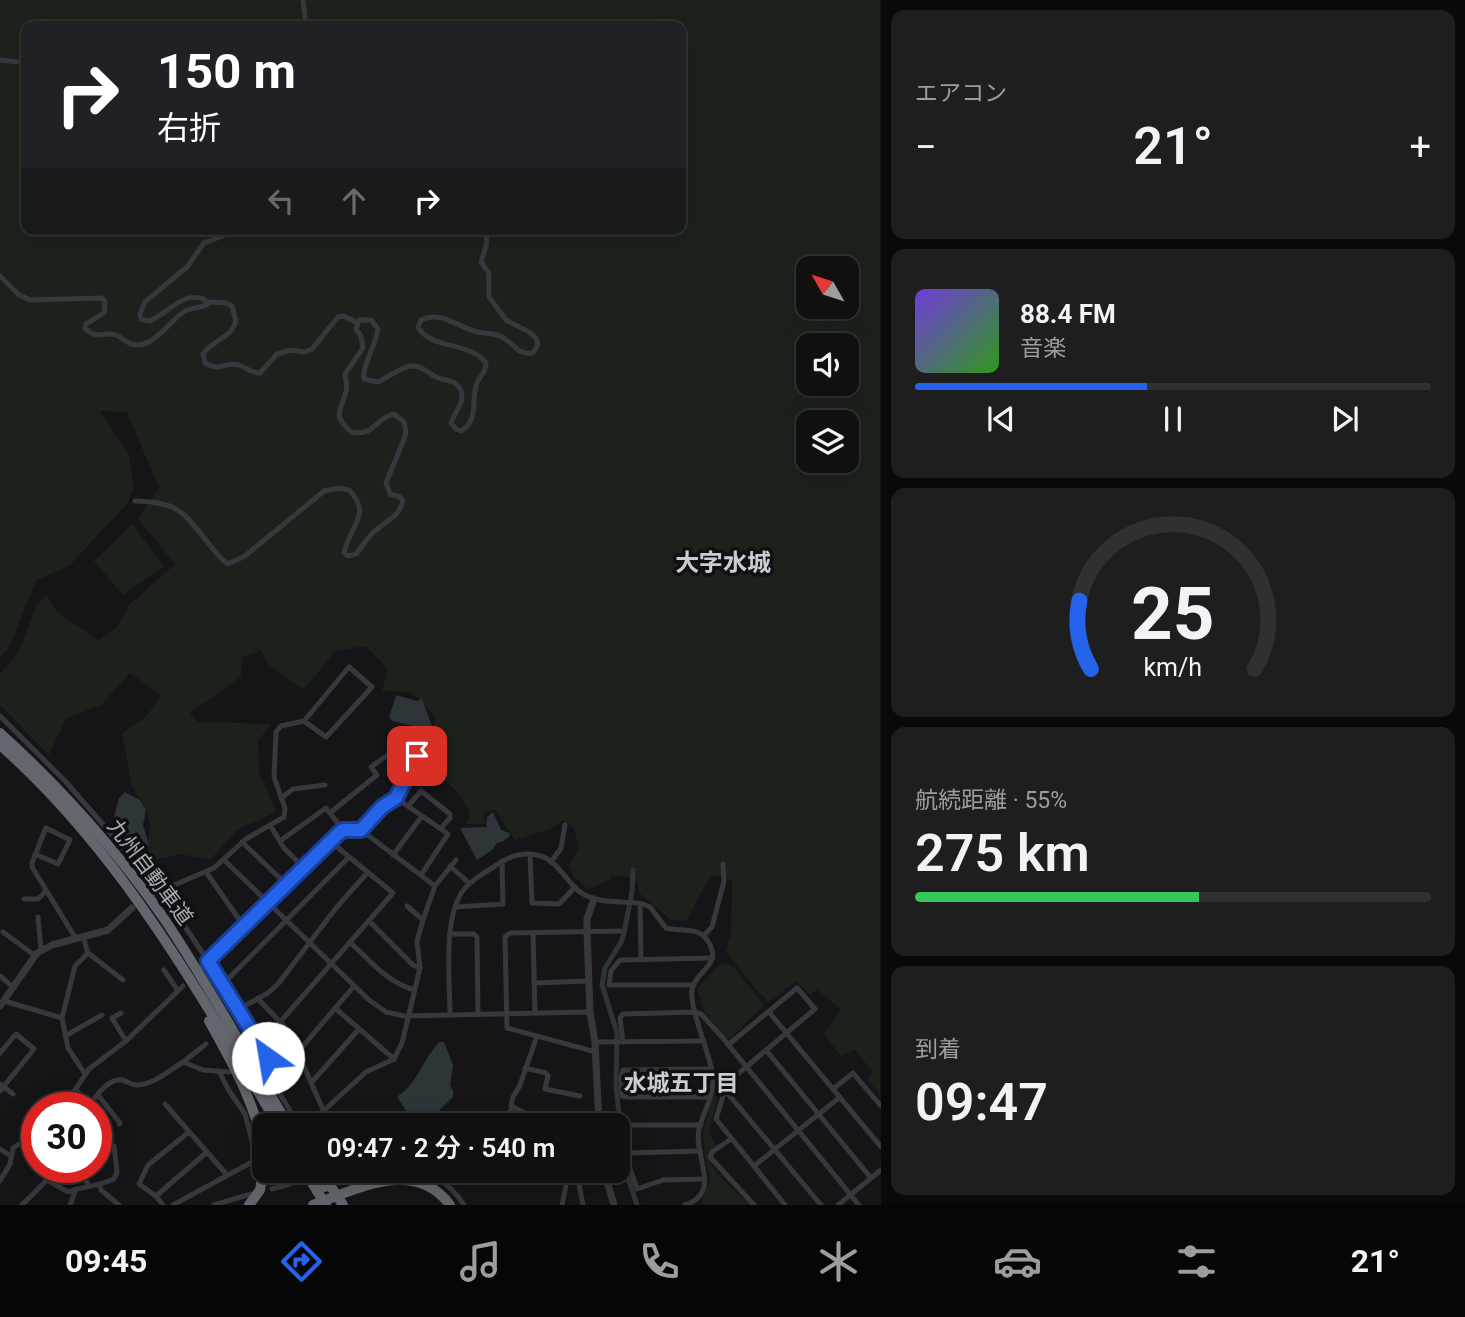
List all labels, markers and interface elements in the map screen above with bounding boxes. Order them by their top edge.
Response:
text: 150 m [157,43,296,100]
icon: right [42,49,133,140]
text: エアコン [915,80,1007,107]
text: 右折 [157,109,221,147]
text: 21° [1133,116,1213,177]
text: − [915,125,937,169]
text: + [1409,125,1431,169]
icon: left [262,182,300,220]
icon: ahead [335,182,373,220]
icon: right [408,182,446,220]
north arrow [796,256,859,318]
map controls [796,256,859,473]
text: 88.4 FM [1020,299,1116,329]
button: sound [796,333,859,396]
text: 音楽 [1020,335,1066,362]
icon: previous [982,400,1020,438]
icon: pause [1154,400,1192,438]
icon: next [1326,400,1364,438]
button: layers [796,410,859,473]
district label: 大字水城 [675,549,771,577]
text: 25 [1131,571,1215,657]
text: km/h [1144,652,1202,681]
pin [387,726,447,786]
icon: arrive [398,737,436,775]
text: 航続距離 · 55% [915,787,1067,814]
street label: 九州自動車道 [103,814,197,930]
text: 275 km [915,823,1090,884]
position arrow [231,1021,305,1095]
text: 到着 [915,1036,961,1063]
district label: 水城五丁目 [624,1070,739,1097]
text: 09:47 [915,1072,1048,1133]
speed limit sign: 30 [21,1092,112,1183]
text: 09:47 · 2 分 · 540 m [327,1133,555,1163]
icon: directions [277,1237,326,1286]
icon: music [456,1237,505,1286]
icon: phone [635,1237,684,1286]
icon: climate [814,1237,863,1286]
icon: car [993,1237,1042,1286]
icon: filters [1172,1237,1221,1286]
text: 09:45 [65,1242,147,1280]
text: 21° [1351,1242,1400,1280]

